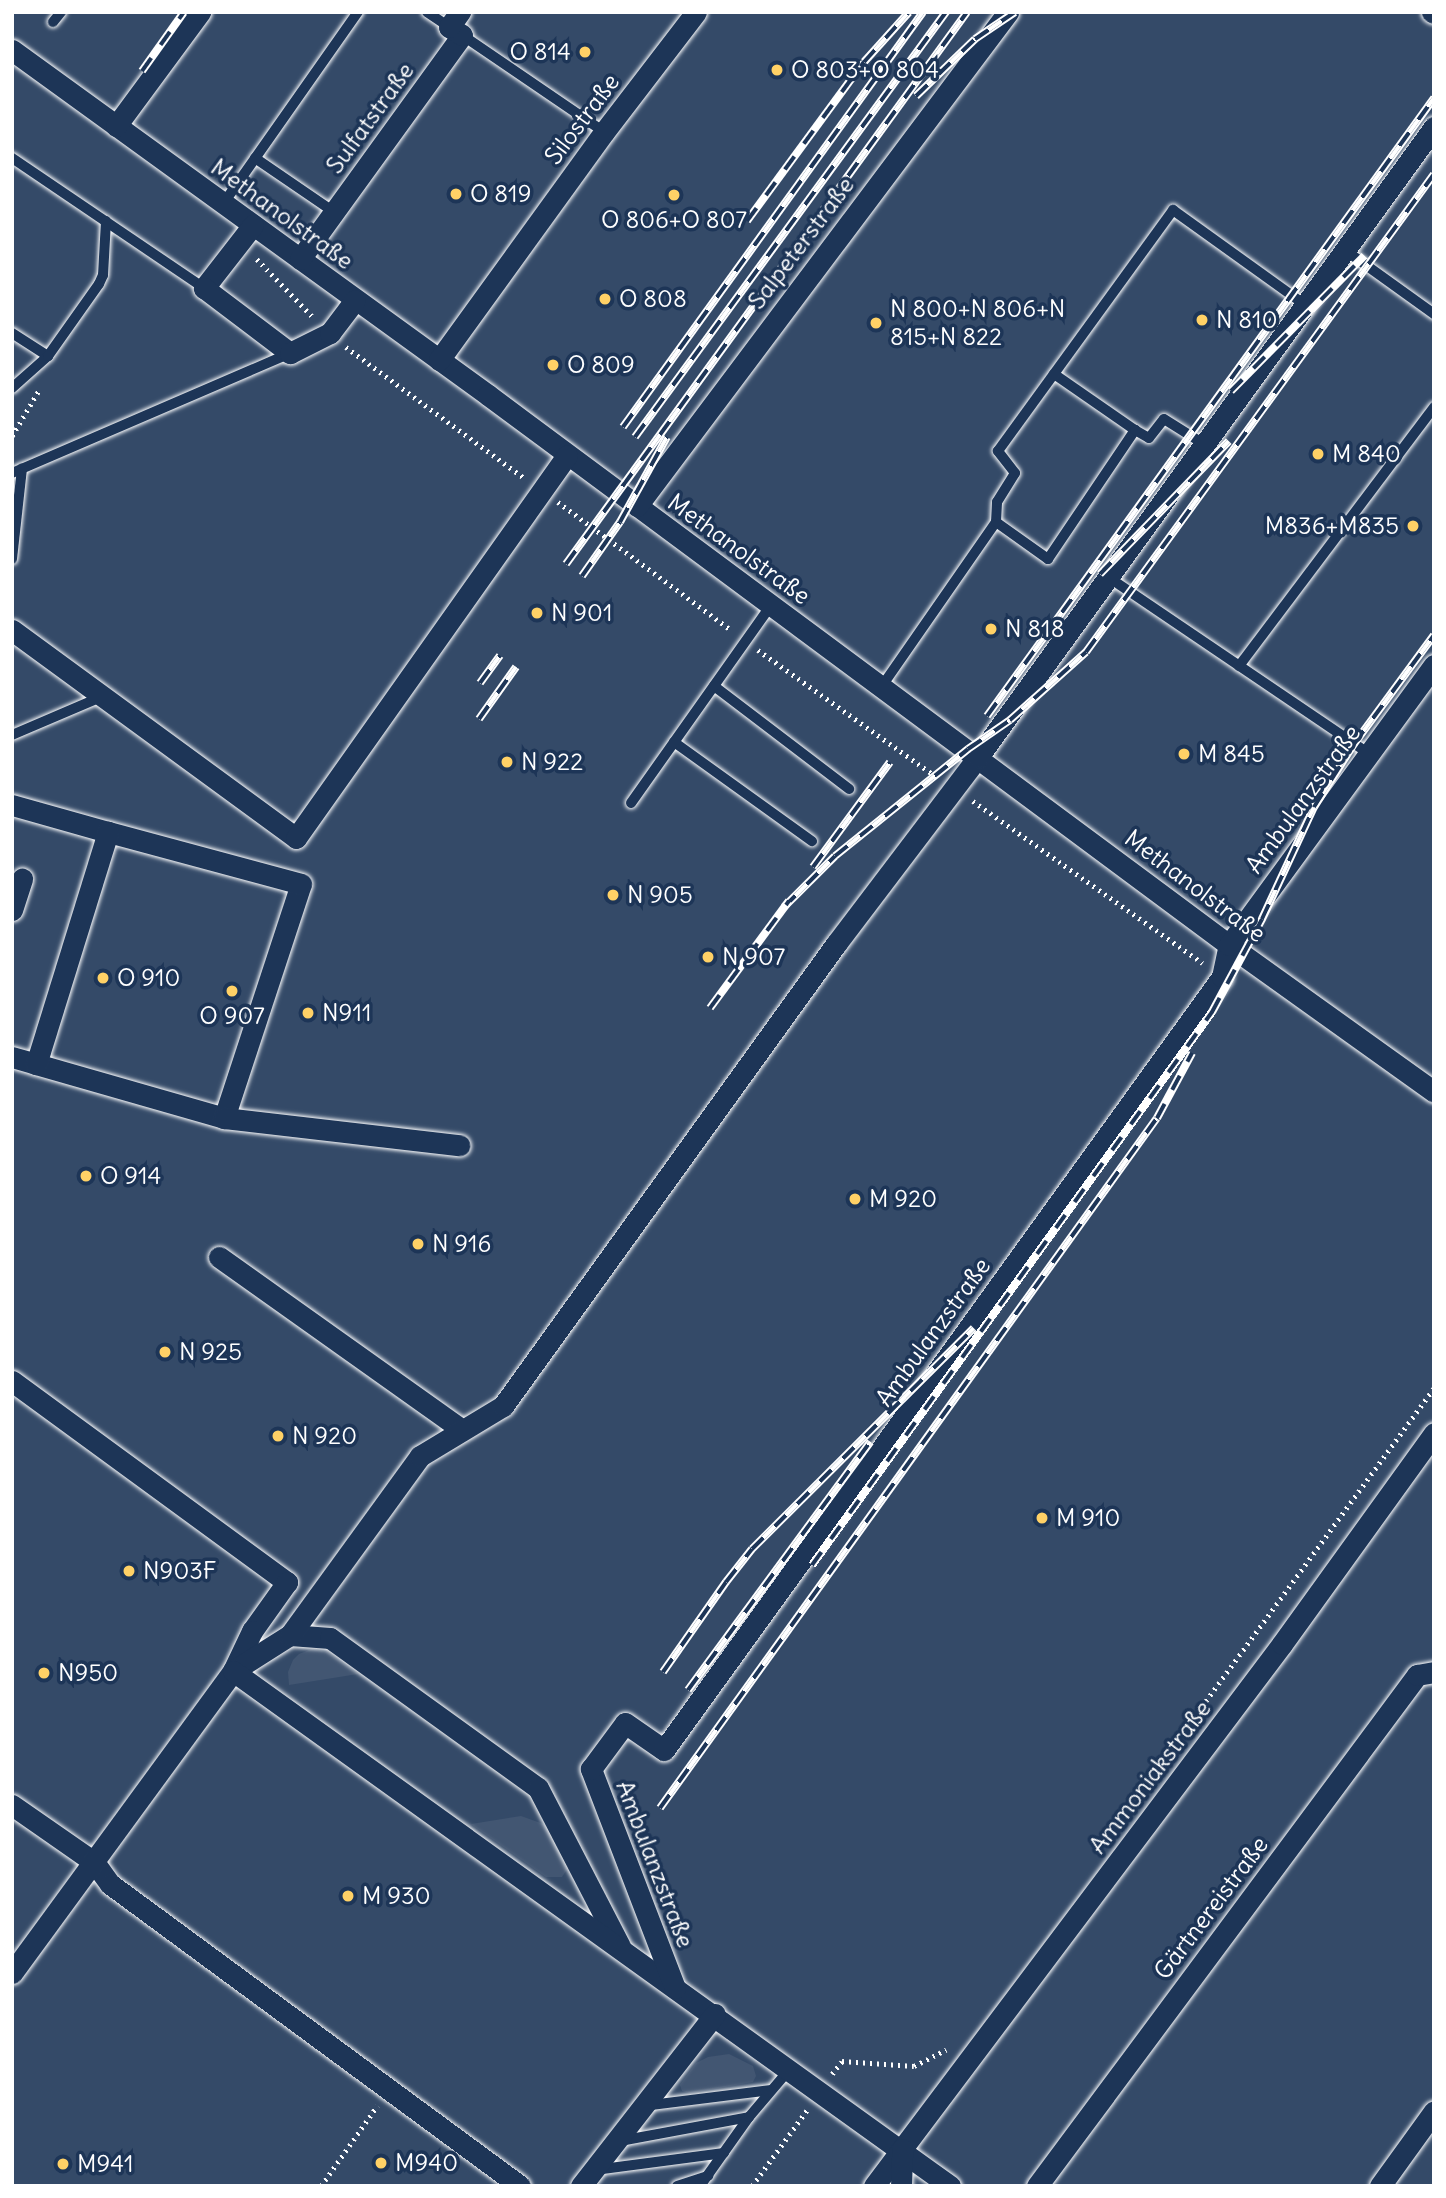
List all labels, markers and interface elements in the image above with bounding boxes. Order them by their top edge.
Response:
place label: O 814 [509,38,571,66]
marker: O 814 [577,44,593,60]
place label: O 803+O 804 [791,56,939,84]
street label: Sulfatstraße [320,57,420,179]
marker: O 803+O 804 [769,62,785,78]
street label: Silostraße [539,68,625,170]
street label: Methanolstraße [205,153,359,275]
street label: Salpeterstraße [742,171,860,315]
place label: O 819 [470,180,531,208]
marker: O 819 [448,186,464,202]
marker: O 806+O 807 [666,187,682,203]
place label: O 806+O 807 [601,206,747,234]
place label: O 808 [619,285,687,313]
marker: O 808 [597,291,613,307]
place label: N 800+N 806+N 815+N 822 [890,295,1065,351]
place label: N 810 [1216,306,1277,334]
marker: N 810 [1194,312,1210,328]
marker: N 800+N 806+N 815+N 822 [868,315,884,331]
place label: O 809 [567,351,635,379]
marker: O 809 [545,357,561,373]
place label: M 840 [1332,440,1401,468]
marker: M 840 [1310,446,1326,462]
street label: Methanolstraße [662,488,816,610]
place label: M836+M835 [1265,512,1399,540]
marker: M836+M835 [1405,518,1421,534]
place label: N 901 [551,599,612,627]
marker: N 901 [529,605,545,621]
place label: N 818 [1005,615,1064,643]
marker: N 818 [983,621,999,637]
street label: Ambulanzstraße [1240,719,1366,879]
place label: M 845 [1198,740,1265,768]
marker: M 845 [1176,746,1192,762]
place label: N 922 [521,748,583,776]
marker: N 922 [499,754,515,770]
street label: Methanolstraße [1119,824,1271,948]
place label: N 905 [627,881,693,909]
marker: N 905 [605,887,621,903]
place label: N 907 [722,943,785,971]
marker: N 907 [700,949,716,965]
place label: O 910 [117,964,180,992]
marker: O 910 [95,970,111,986]
marker: O 907 [224,983,240,999]
place label: N911 [322,999,371,1027]
place label: O 907 [199,1002,265,1030]
marker: N911 [300,1005,316,1021]
place label: O 914 [100,1162,161,1190]
marker: O 914 [78,1168,94,1184]
place label: M 920 [869,1185,937,1213]
marker: M 920 [847,1191,863,1207]
place label: N 916 [432,1230,491,1258]
marker: N 916 [410,1236,426,1252]
street label: Ambulanzstraße [870,1252,996,1412]
place label: N 925 [179,1338,242,1366]
marker: N 925 [157,1344,173,1360]
place label: N 920 [292,1422,357,1450]
marker: N 920 [270,1428,286,1444]
place label: M 910 [1056,1504,1120,1532]
marker: M 910 [1034,1510,1050,1526]
place label: N903F [143,1557,216,1585]
marker: N903F [121,1563,137,1579]
place label: N950 [58,1659,118,1687]
marker: N950 [36,1665,52,1681]
street label: Ammoniakstraße [1083,1695,1217,1859]
street label: Ambulanzstraße [610,1776,700,1952]
street label: Gärtnereistraße [1148,1831,1274,1985]
place label: M 930 [362,1882,430,1910]
marker: M 930 [340,1888,356,1904]
place label: M940 [395,2149,458,2177]
place label: M941 [77,2150,133,2178]
marker: M940 [373,2155,389,2171]
marker: M941 [55,2156,71,2172]

